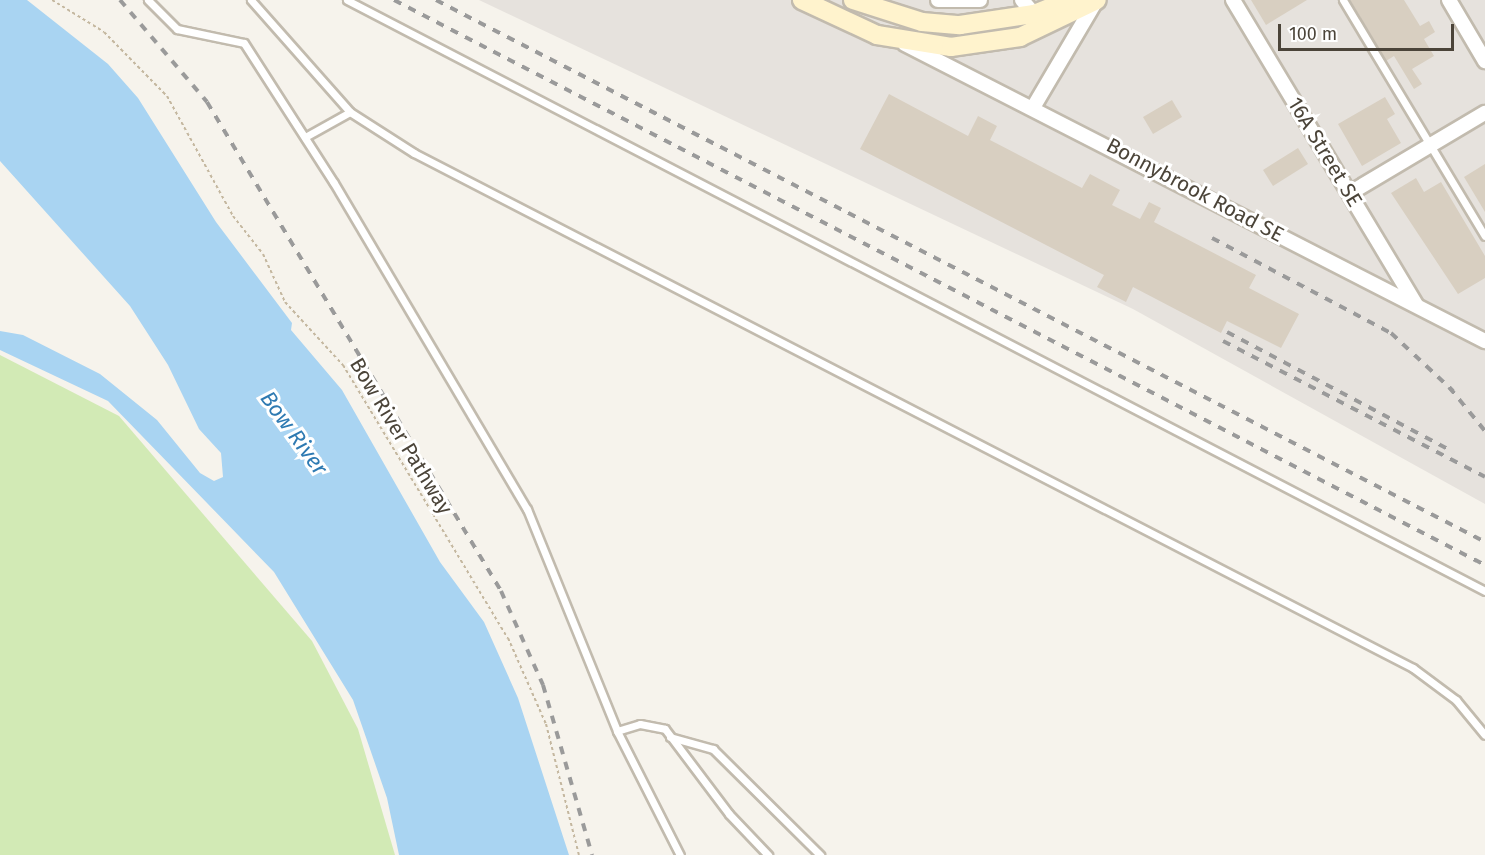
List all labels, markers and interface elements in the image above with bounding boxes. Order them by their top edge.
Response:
scale bar [1281,12,1456,50]
text: 100 m [1289,23,1337,45]
street label: 16A Street SE [1282,93,1368,211]
street label: Bonnybrook Road SE [1102,133,1288,247]
street label: Bow River Pathway [344,353,458,519]
water label: Bow River [255,386,333,480]

